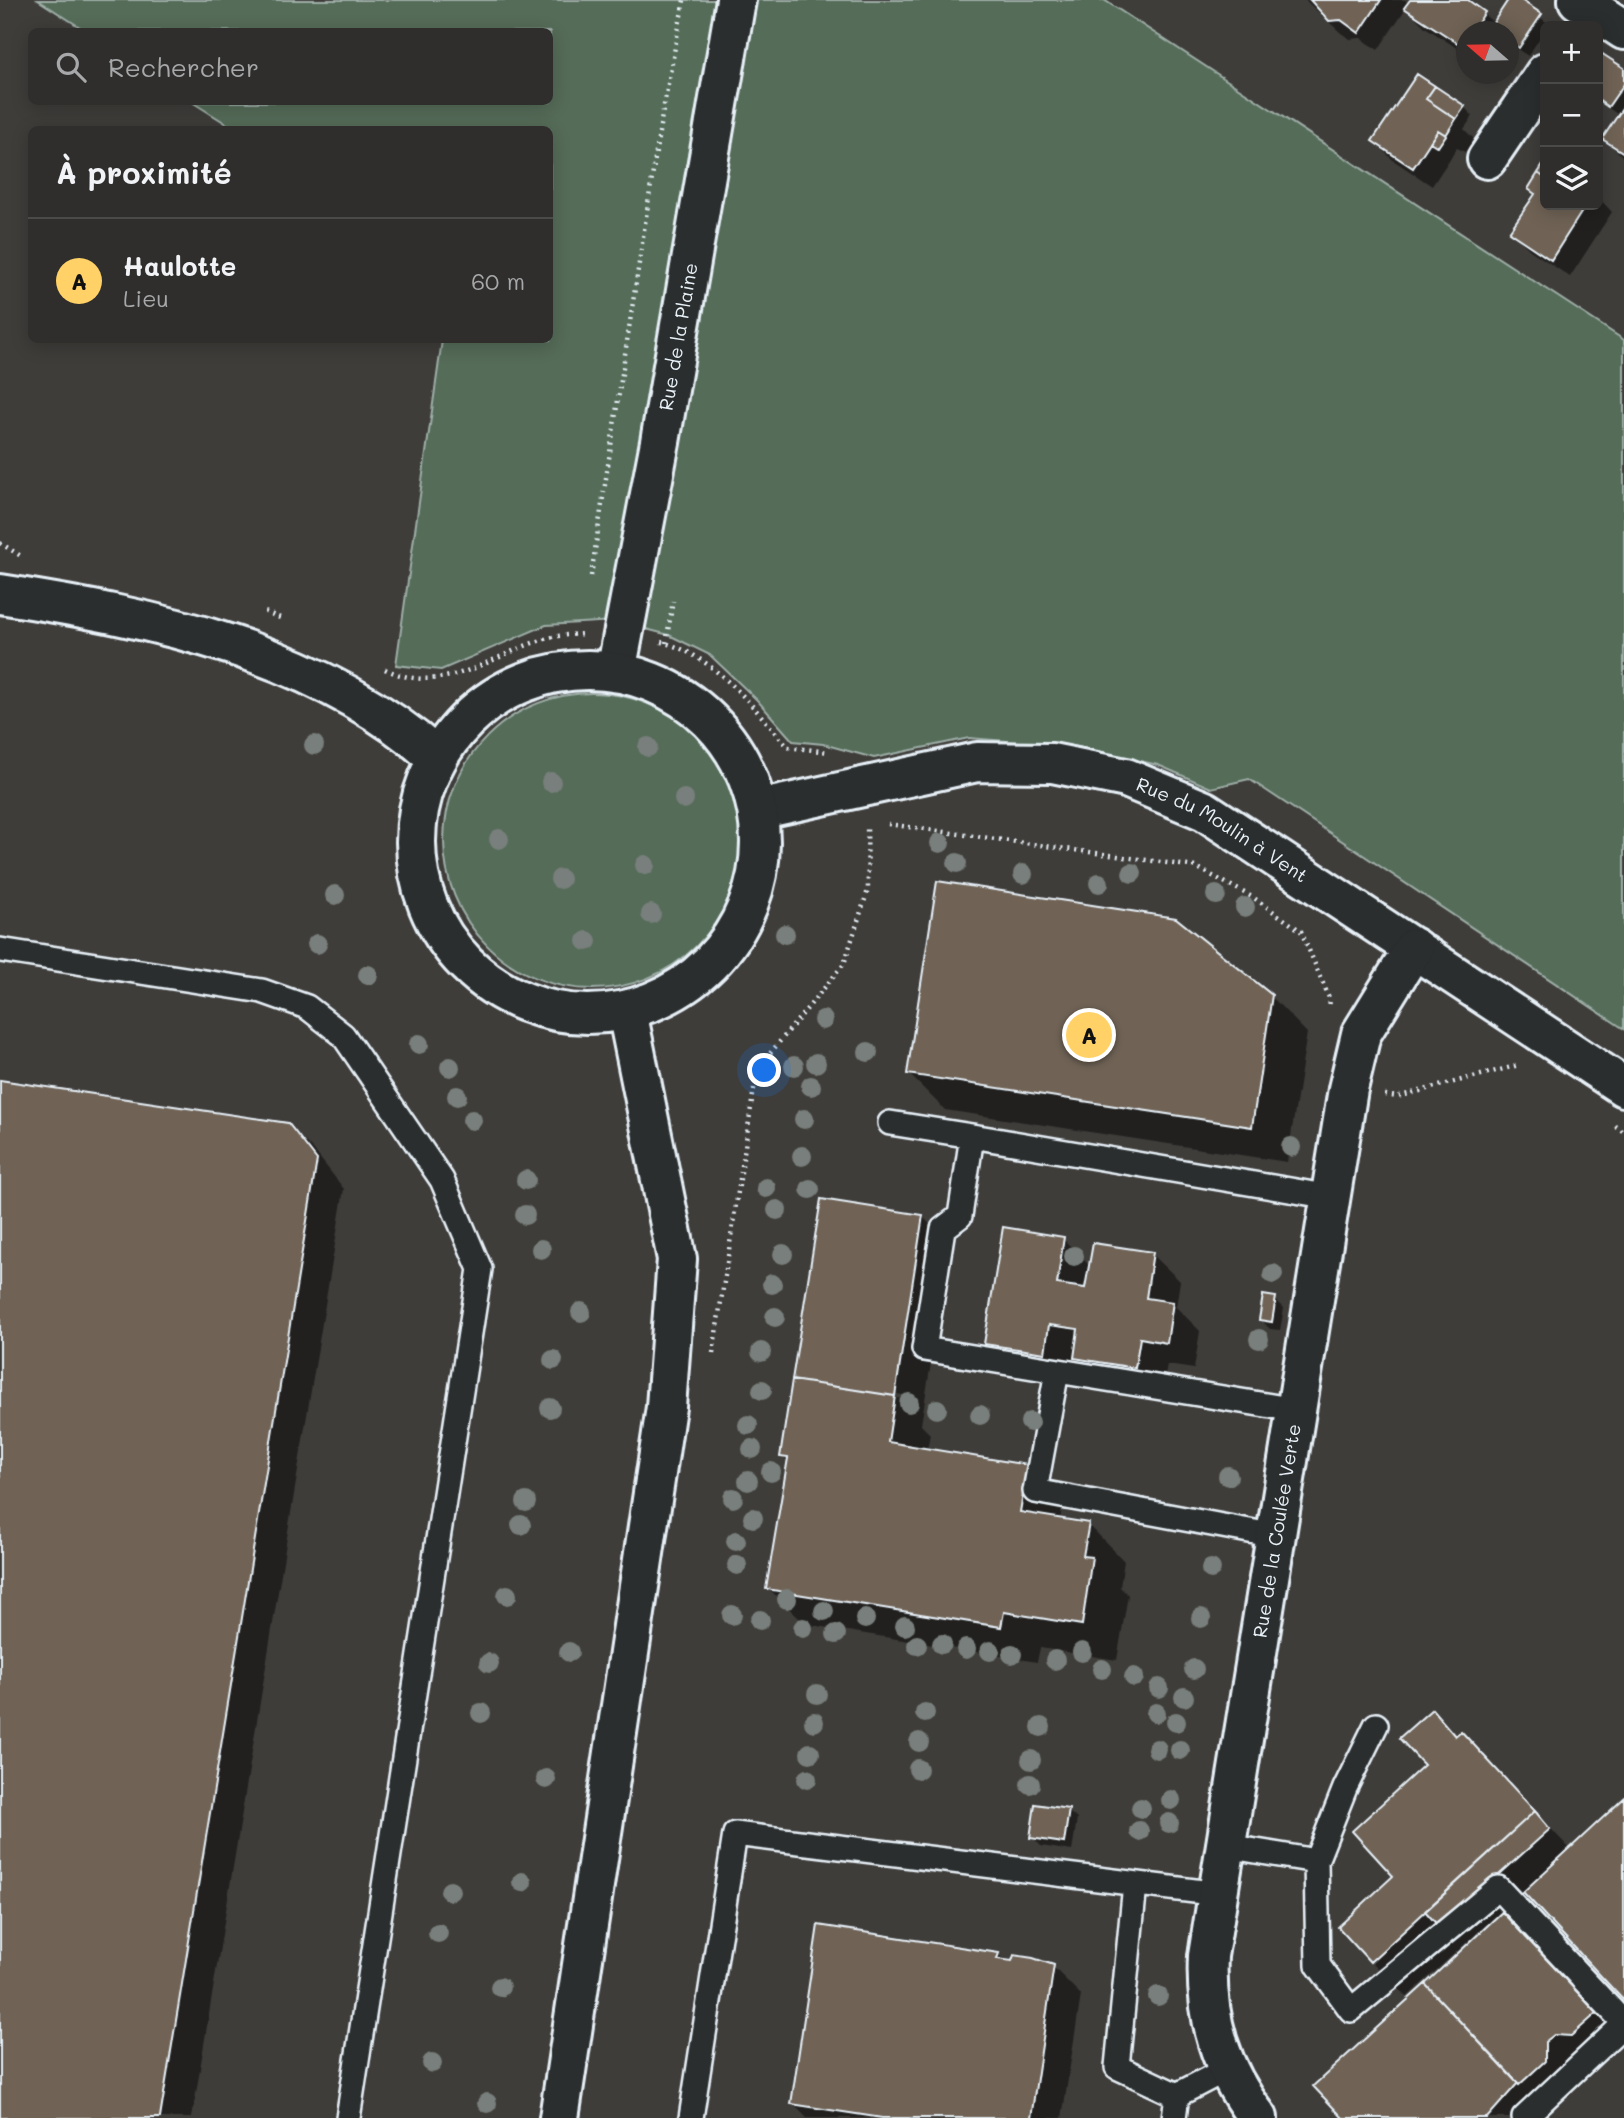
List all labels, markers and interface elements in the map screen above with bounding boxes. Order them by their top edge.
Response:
north arrow [1456,21,1519,84]
map controls [1540,21,1603,210]
button: + [1540,21,1603,84]
search box [28,28,553,105]
icon: search [52,48,90,86]
text: Rechercher [108,50,259,84]
button: − [1540,84,1603,147]
button: layers [1540,147,1603,210]
text: À proximité [56,152,232,192]
text: Haulotte [123,249,236,283]
street label: Rue de la Plaine [653,261,703,412]
text: A [71,266,87,296]
text: 60 m [471,266,525,296]
text: Lieu [123,283,169,313]
street label: Rue du Moulin à Vent [1133,771,1313,887]
pin: A [1066,1009,1112,1061]
your location [747,1053,781,1087]
street label: Rue de la Coulée Verte [1247,1422,1306,1640]

